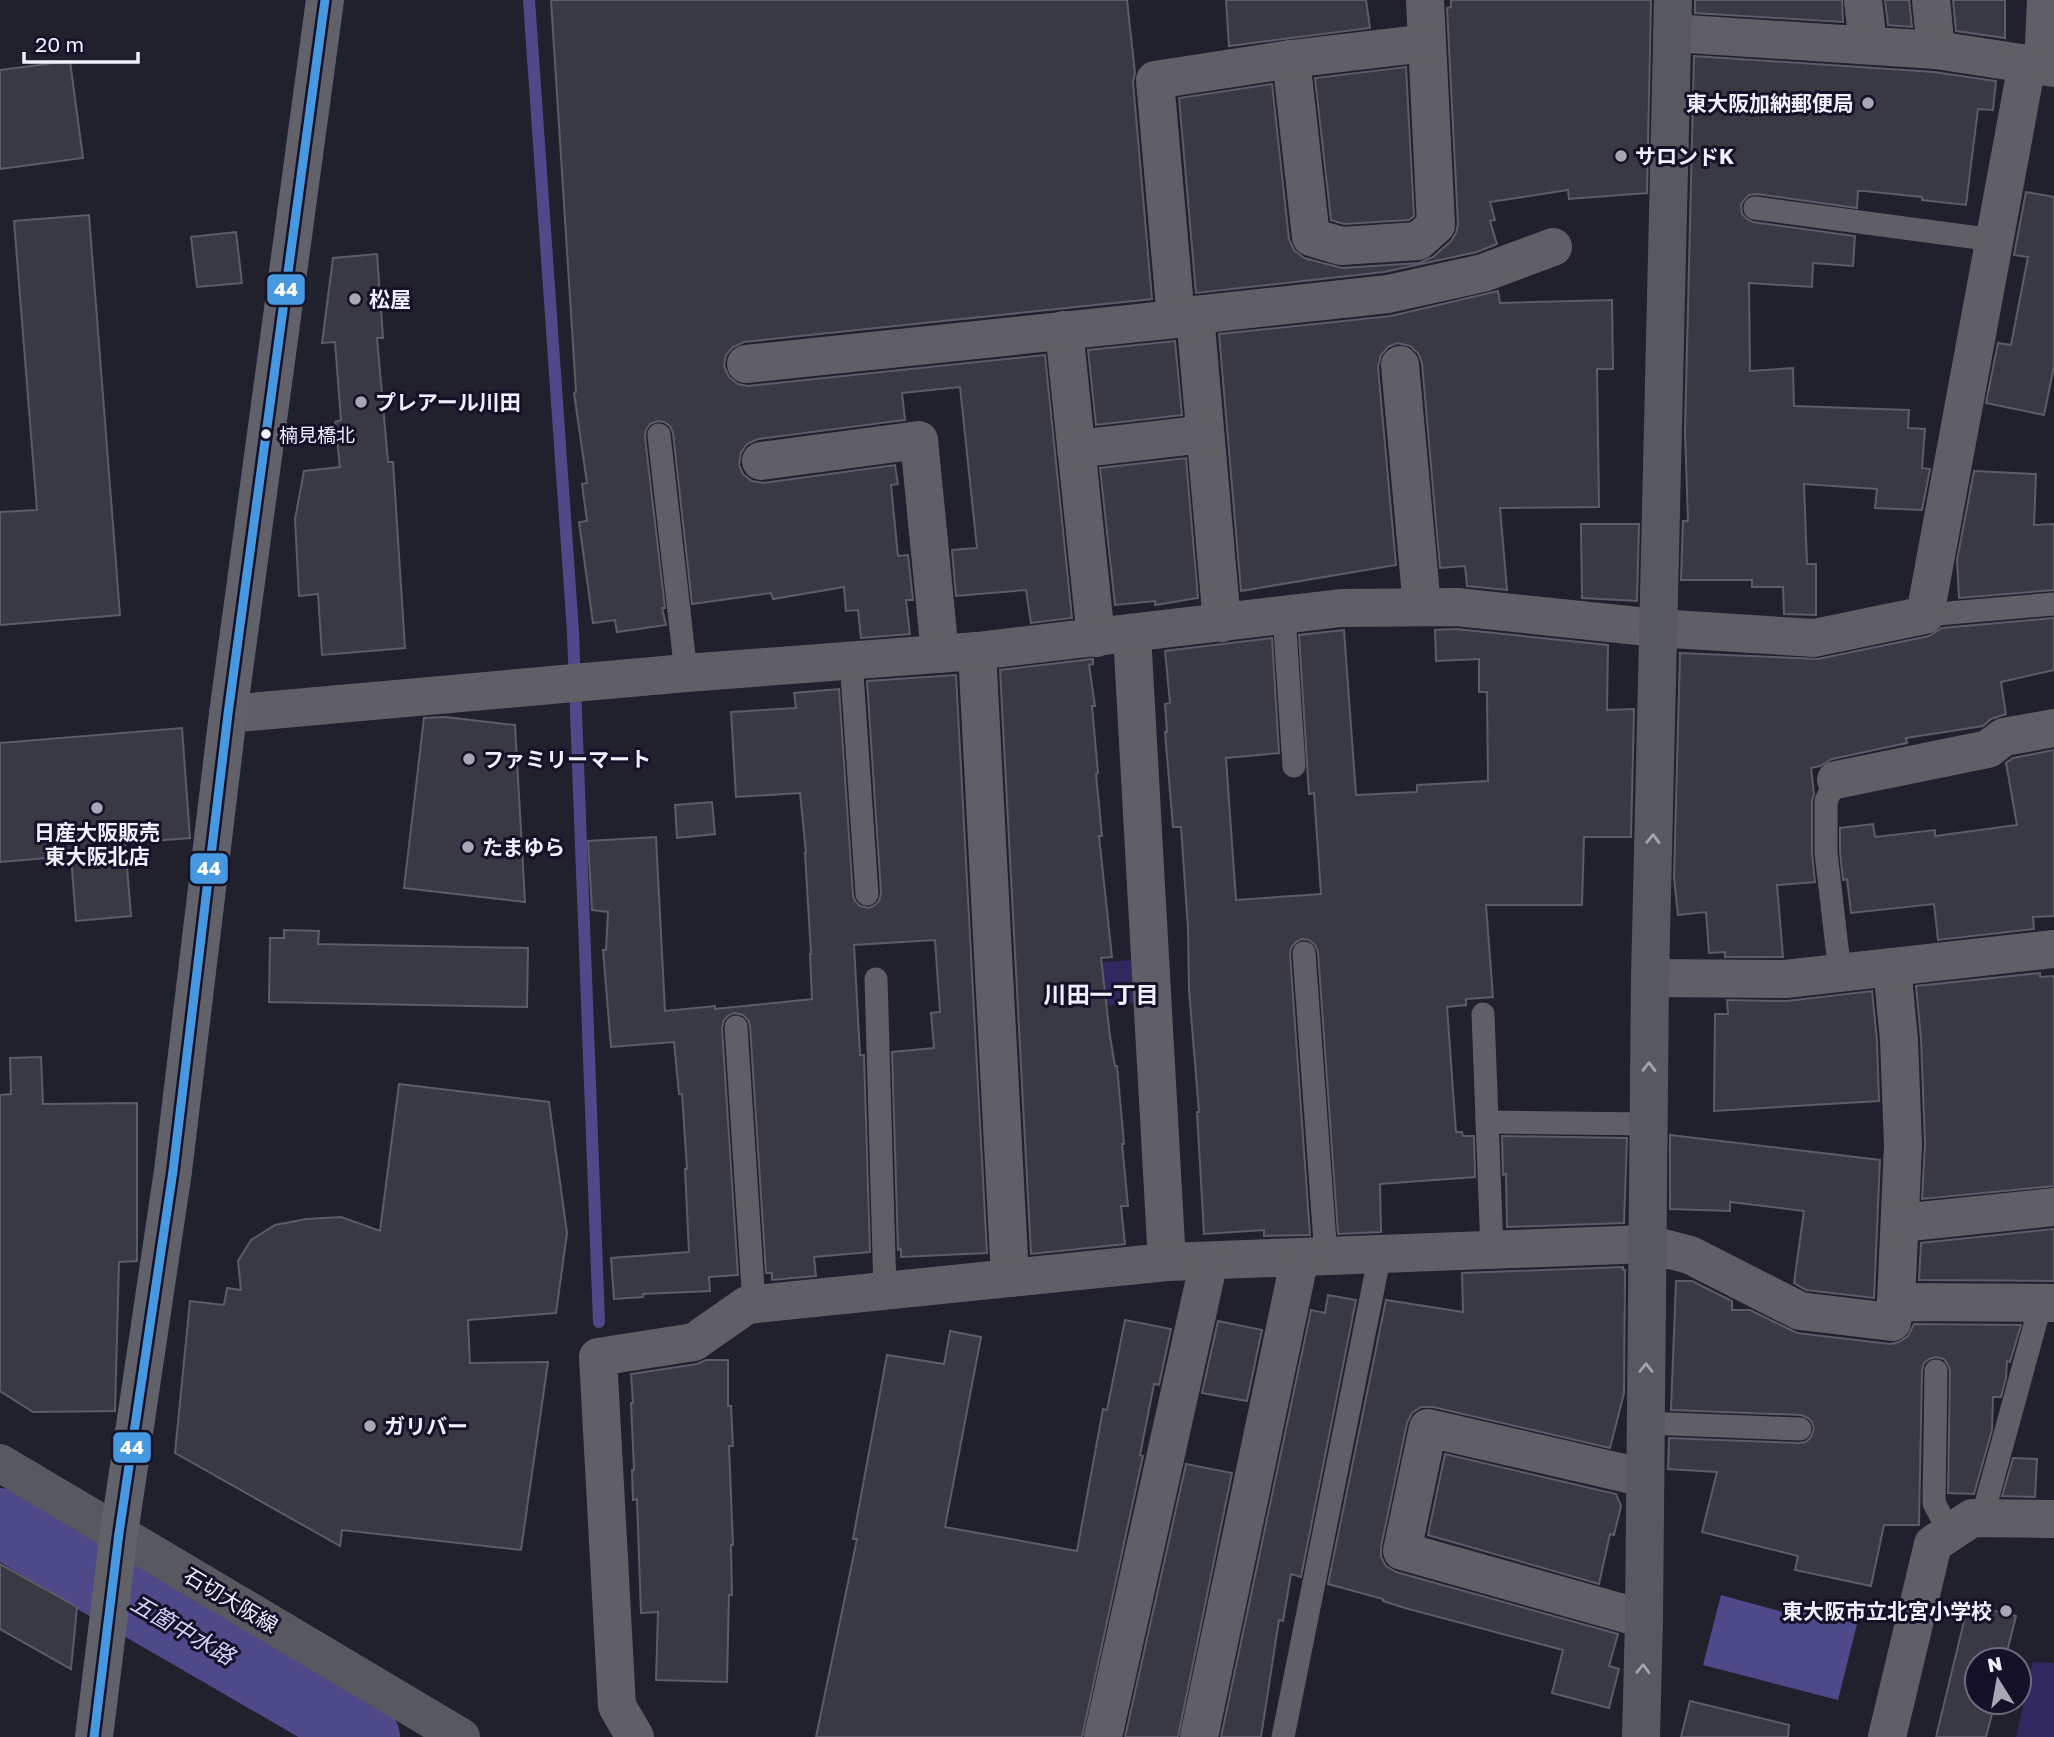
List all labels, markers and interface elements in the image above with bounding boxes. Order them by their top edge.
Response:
scale bar [24,21,138,65]
text: 20 m [35,31,84,57]
place label: 東大阪加納郵便局 [1686,90,1854,116]
marker: 東大阪加納郵便局 [1860,95,1876,111]
place label: サロンドK [1635,143,1734,169]
marker: サロンドK [1613,148,1629,164]
line badge: 44 [266,273,306,306]
text: 44 [274,277,298,300]
place label: 松屋 [369,286,411,312]
marker: 松屋 [347,291,363,307]
place label: プレアール川田 [375,389,521,415]
marker: プレアール川田 [353,394,369,410]
place label: 楠見橋北 [279,423,355,446]
marker: 楠見橋北 [259,427,273,441]
place label: ファミリーマート [483,746,651,772]
marker: ファミリーマート [461,751,477,767]
marker: 日産大阪販売 東大阪北店 [89,800,105,816]
place label: 日産大阪販売 東大阪北店 [34,819,160,869]
place label: たまゆら [482,834,565,860]
one-way arrow [1645,834,1661,844]
marker: たまゆら [460,839,476,855]
line badge: 44 [189,852,229,885]
text: 44 [197,856,221,879]
district label: 川田一丁目 [1044,980,1159,1008]
one-way arrow [1641,1061,1657,1072]
one-way arrow [1638,1362,1654,1373]
place label: ガリバー [384,1413,468,1439]
marker: ガリバー [362,1418,378,1434]
line badge: 44 [112,1431,152,1464]
text: 44 [120,1435,144,1458]
street label: 石切大阪線 [179,1562,283,1638]
water label: 五箇中水路 [126,1588,242,1671]
place label: 東大阪市立北宮小学校 [1782,1598,1992,1624]
marker: 東大阪市立北宮小学校 [1998,1603,2014,1619]
north arrow [1963,1646,2033,1716]
text: N [1985,1651,2004,1676]
one-way arrow [1635,1663,1651,1674]

